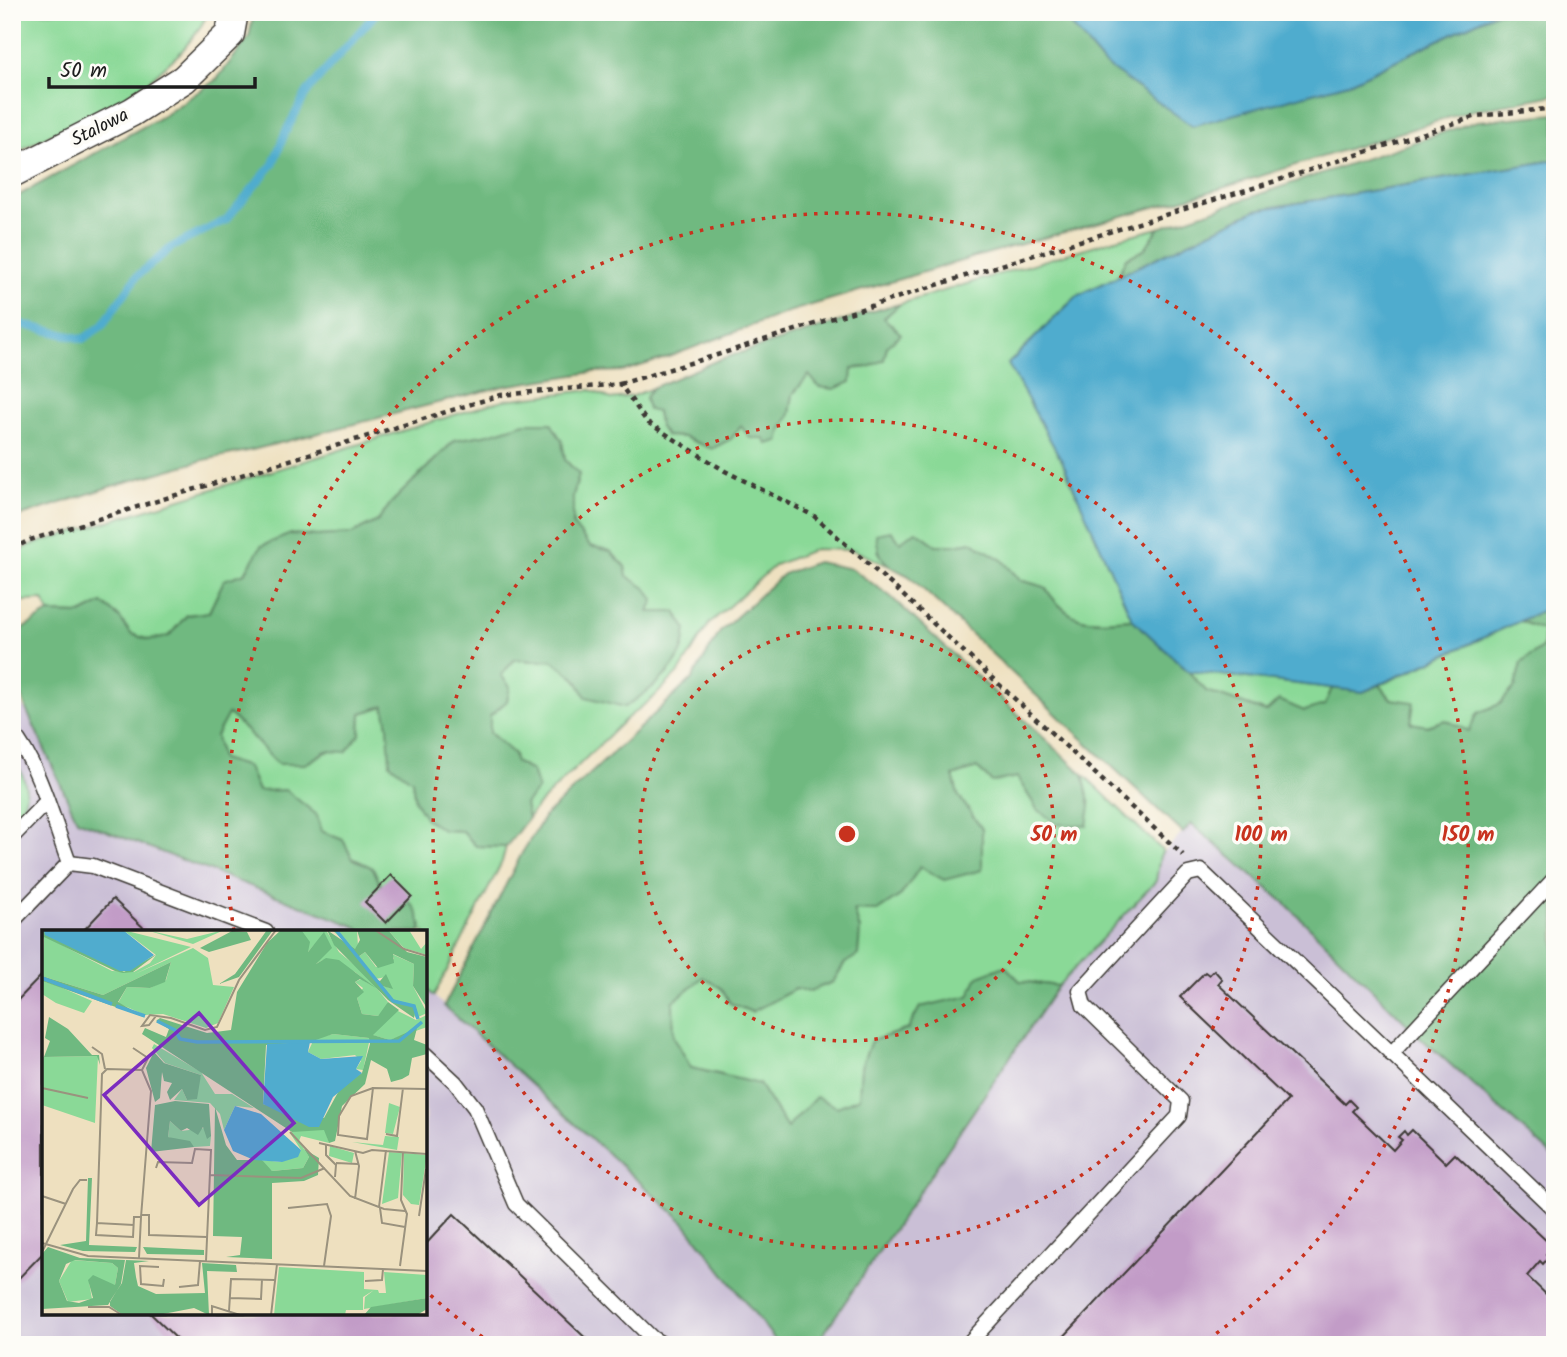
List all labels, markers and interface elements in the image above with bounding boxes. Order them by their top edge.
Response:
scale bar [49,46,256,90]
text: 50 m [60,55,107,88]
street label: Stalowa [66,101,134,155]
text: 50 m [1030,819,1077,852]
text: 100 m [1234,819,1288,852]
text: 150 m [1441,819,1495,852]
centre of rings [835,822,859,846]
inset map [42,930,427,1315]

